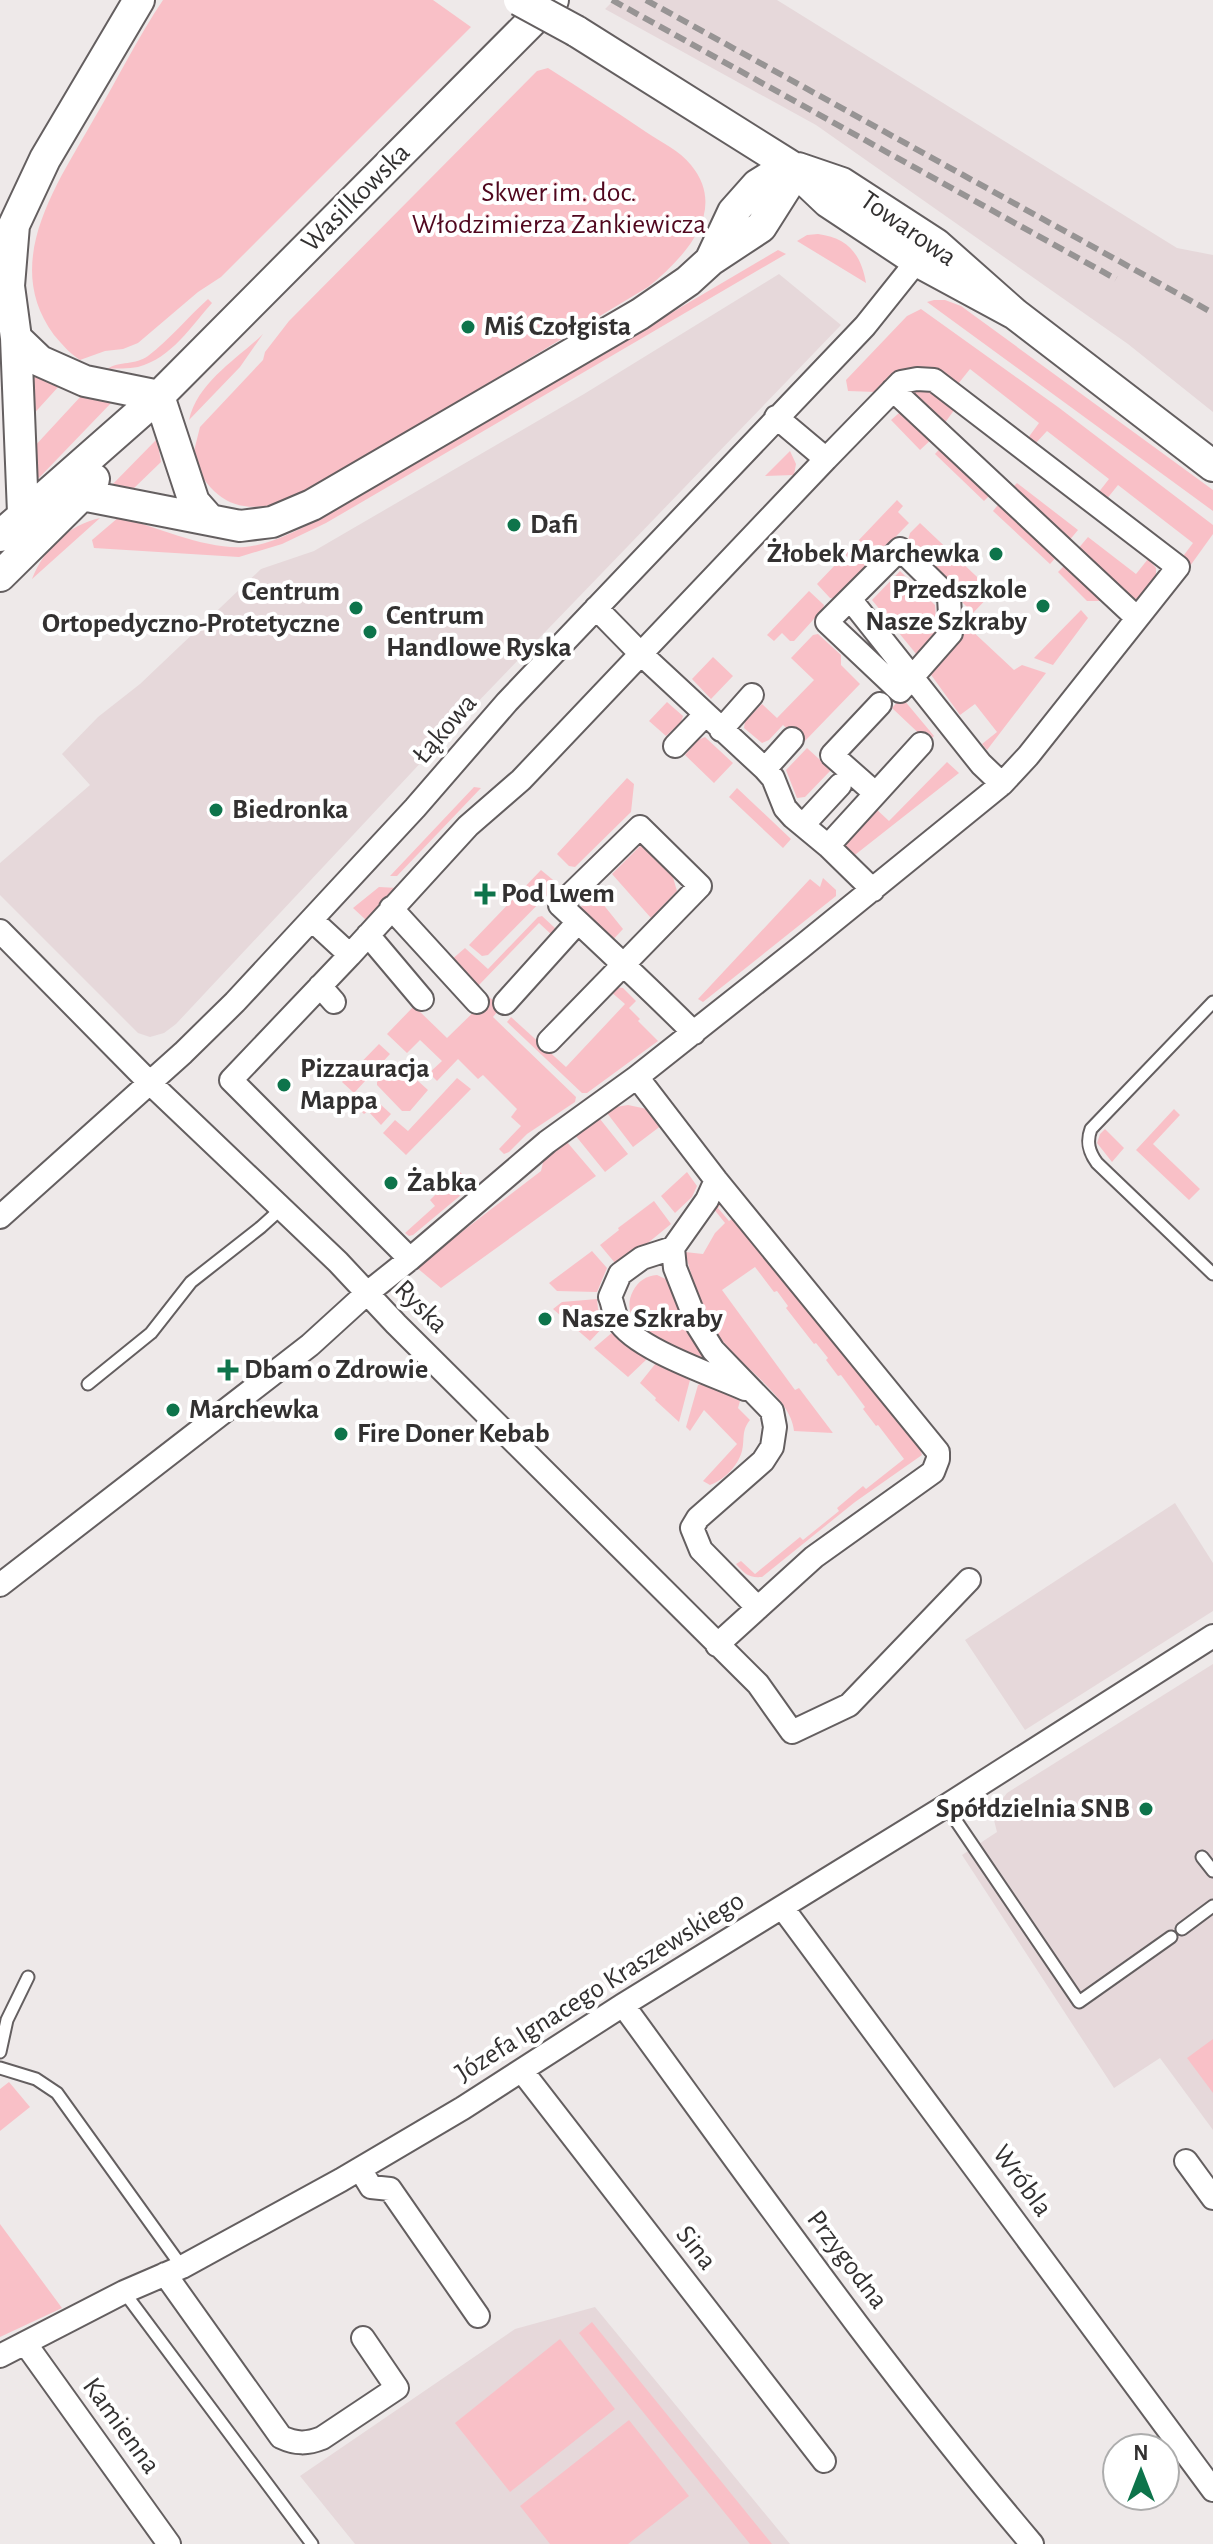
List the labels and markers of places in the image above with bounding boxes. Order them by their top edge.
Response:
place label: Miś Czołgista [484,313,631,341]
marker: Miś Czołgista [459,318,477,336]
place label: Dafi [530,511,578,539]
marker: Dafi [505,516,523,534]
place label: Żłobek Marchewka [767,538,980,568]
marker: Żłobek Marchewka [987,545,1005,563]
place label: Przedszkole Nasze Szkraby [865,576,1027,636]
place label: Centrum Ortopedyczno-Protetyczne [42,578,340,638]
marker: Przedszkole Nasze Szkraby [1034,597,1052,615]
marker: Centrum Ortopedyczno-Protetyczne [347,599,365,617]
place label: Centrum Handlowe Ryska [386,602,572,662]
marker: Centrum Handlowe Ryska [361,623,379,641]
place label: Biedronka [232,796,349,824]
marker: Biedronka [207,801,225,819]
place label: Pod Lwem [501,880,615,908]
marker: Pod Lwem [476,885,494,903]
place label: Pizzauracja Mappa [300,1055,430,1115]
marker: Pizzauracja Mappa [275,1076,293,1094]
place label: Żabka [407,1167,477,1197]
marker: Żabka [382,1174,400,1192]
place label: Nasze Szkraby [561,1305,723,1333]
marker: Nasze Szkraby [536,1310,554,1328]
place label: Dbam o Zdrowie [244,1356,428,1384]
marker: Dbam o Zdrowie [219,1361,237,1379]
place label: Marchewka [189,1396,319,1424]
marker: Marchewka [164,1401,182,1419]
place label: Fire Doner Kebab [357,1420,550,1448]
marker: Fire Doner Kebab [332,1425,350,1443]
place label: Spółdzielnia SNB [936,1795,1130,1823]
marker: Spółdzielnia SNB [1137,1800,1155,1818]

